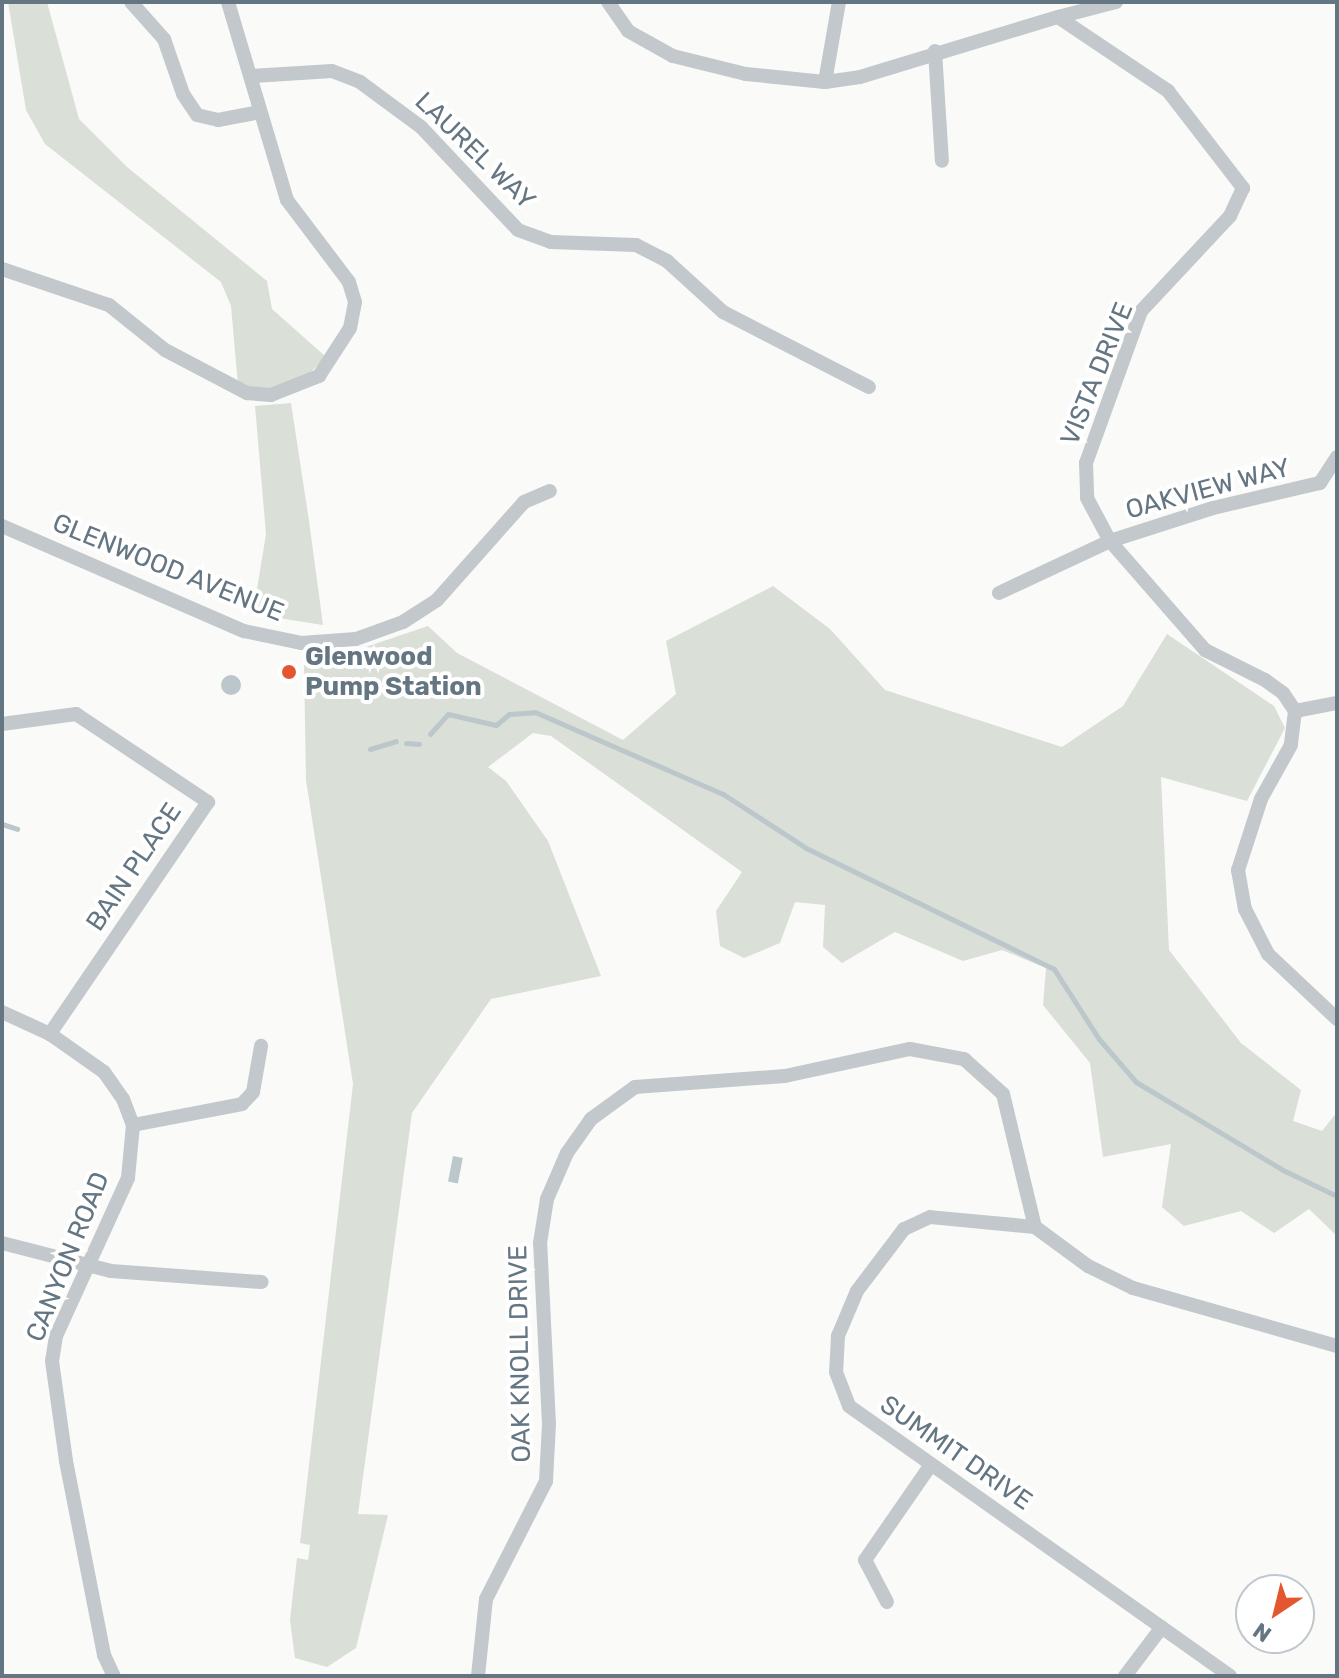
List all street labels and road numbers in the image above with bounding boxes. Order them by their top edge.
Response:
street label: LAUREL WAY [408,86,542,216]
street label: VISTA DRIVE [1054,298,1140,450]
street label: OAKVIEW WAY [1122,452,1294,526]
street label: GLENWOOD AVENUE [48,507,288,629]
street label: BAIN PLACE [80,797,188,937]
street label: CANYON ROAD [20,1168,116,1346]
street label: OAK KNOLL DRIVE [502,1245,538,1463]
street label: SUMMIT DRIVE [874,1389,1038,1517]

